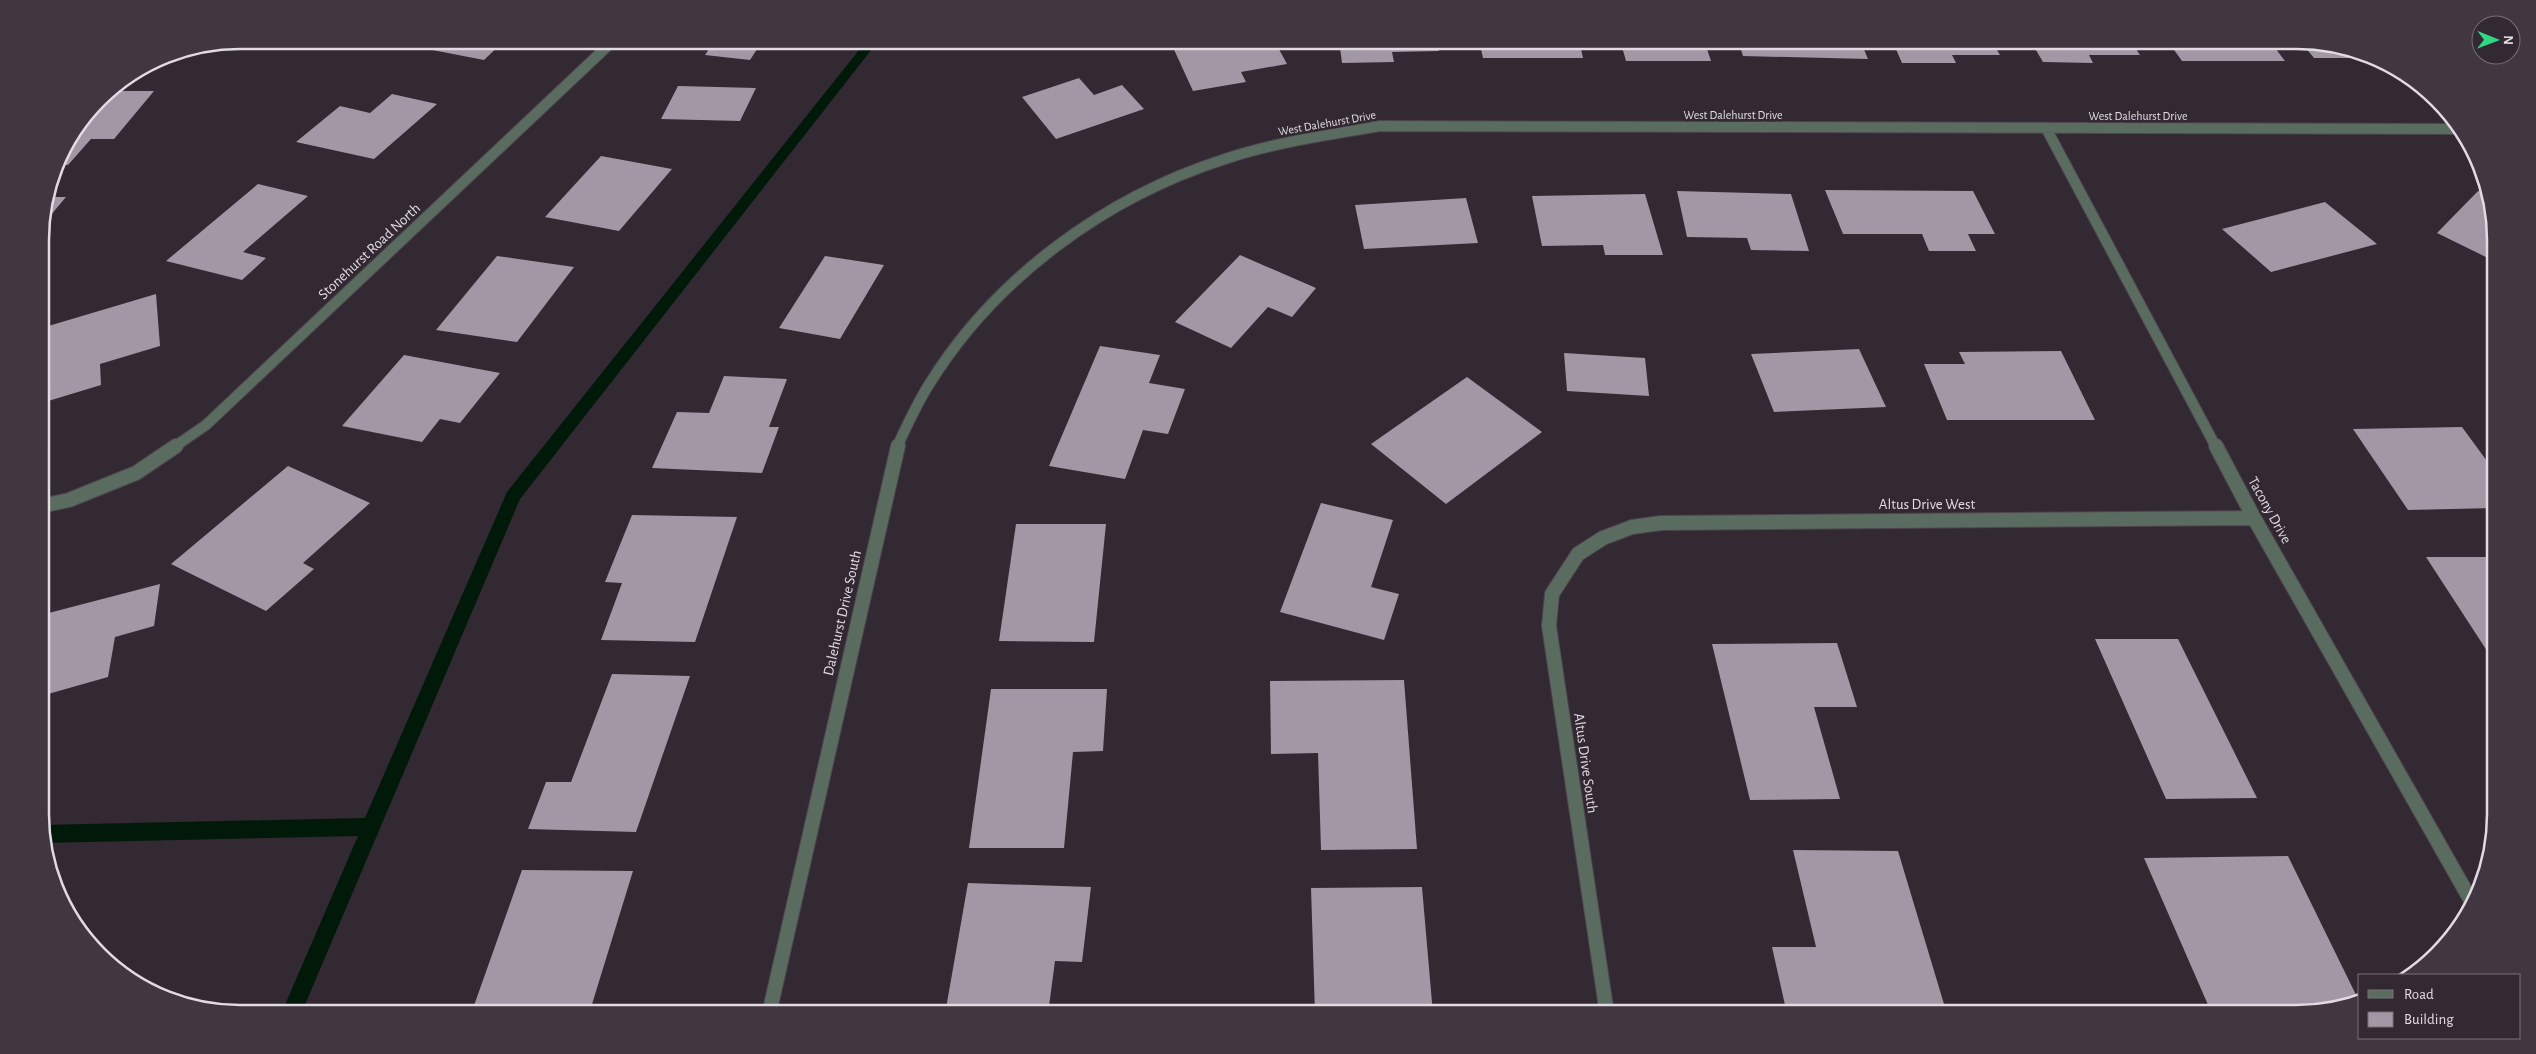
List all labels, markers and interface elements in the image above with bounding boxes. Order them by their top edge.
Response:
north arrow [2471,15,2521,65]
text: N [2501,35,2515,45]
street label: West Dalehurst Drive [1277,108,1377,138]
street label: West Dalehurst Drive [1683,109,1783,121]
street label: West Dalehurst Drive [2088,110,2188,122]
street label: Stonehurst Road North [315,200,423,302]
street label: Tacony Drive [2245,474,2294,546]
street label: Altus Drive West [1879,497,1975,512]
street label: Dalehurst Drive South [821,549,864,677]
street label: Altus Drive South [1571,712,1600,814]
legend [2358,974,2521,1039]
text: Road [2404,987,2434,1002]
text: Building [2404,1012,2454,1027]

